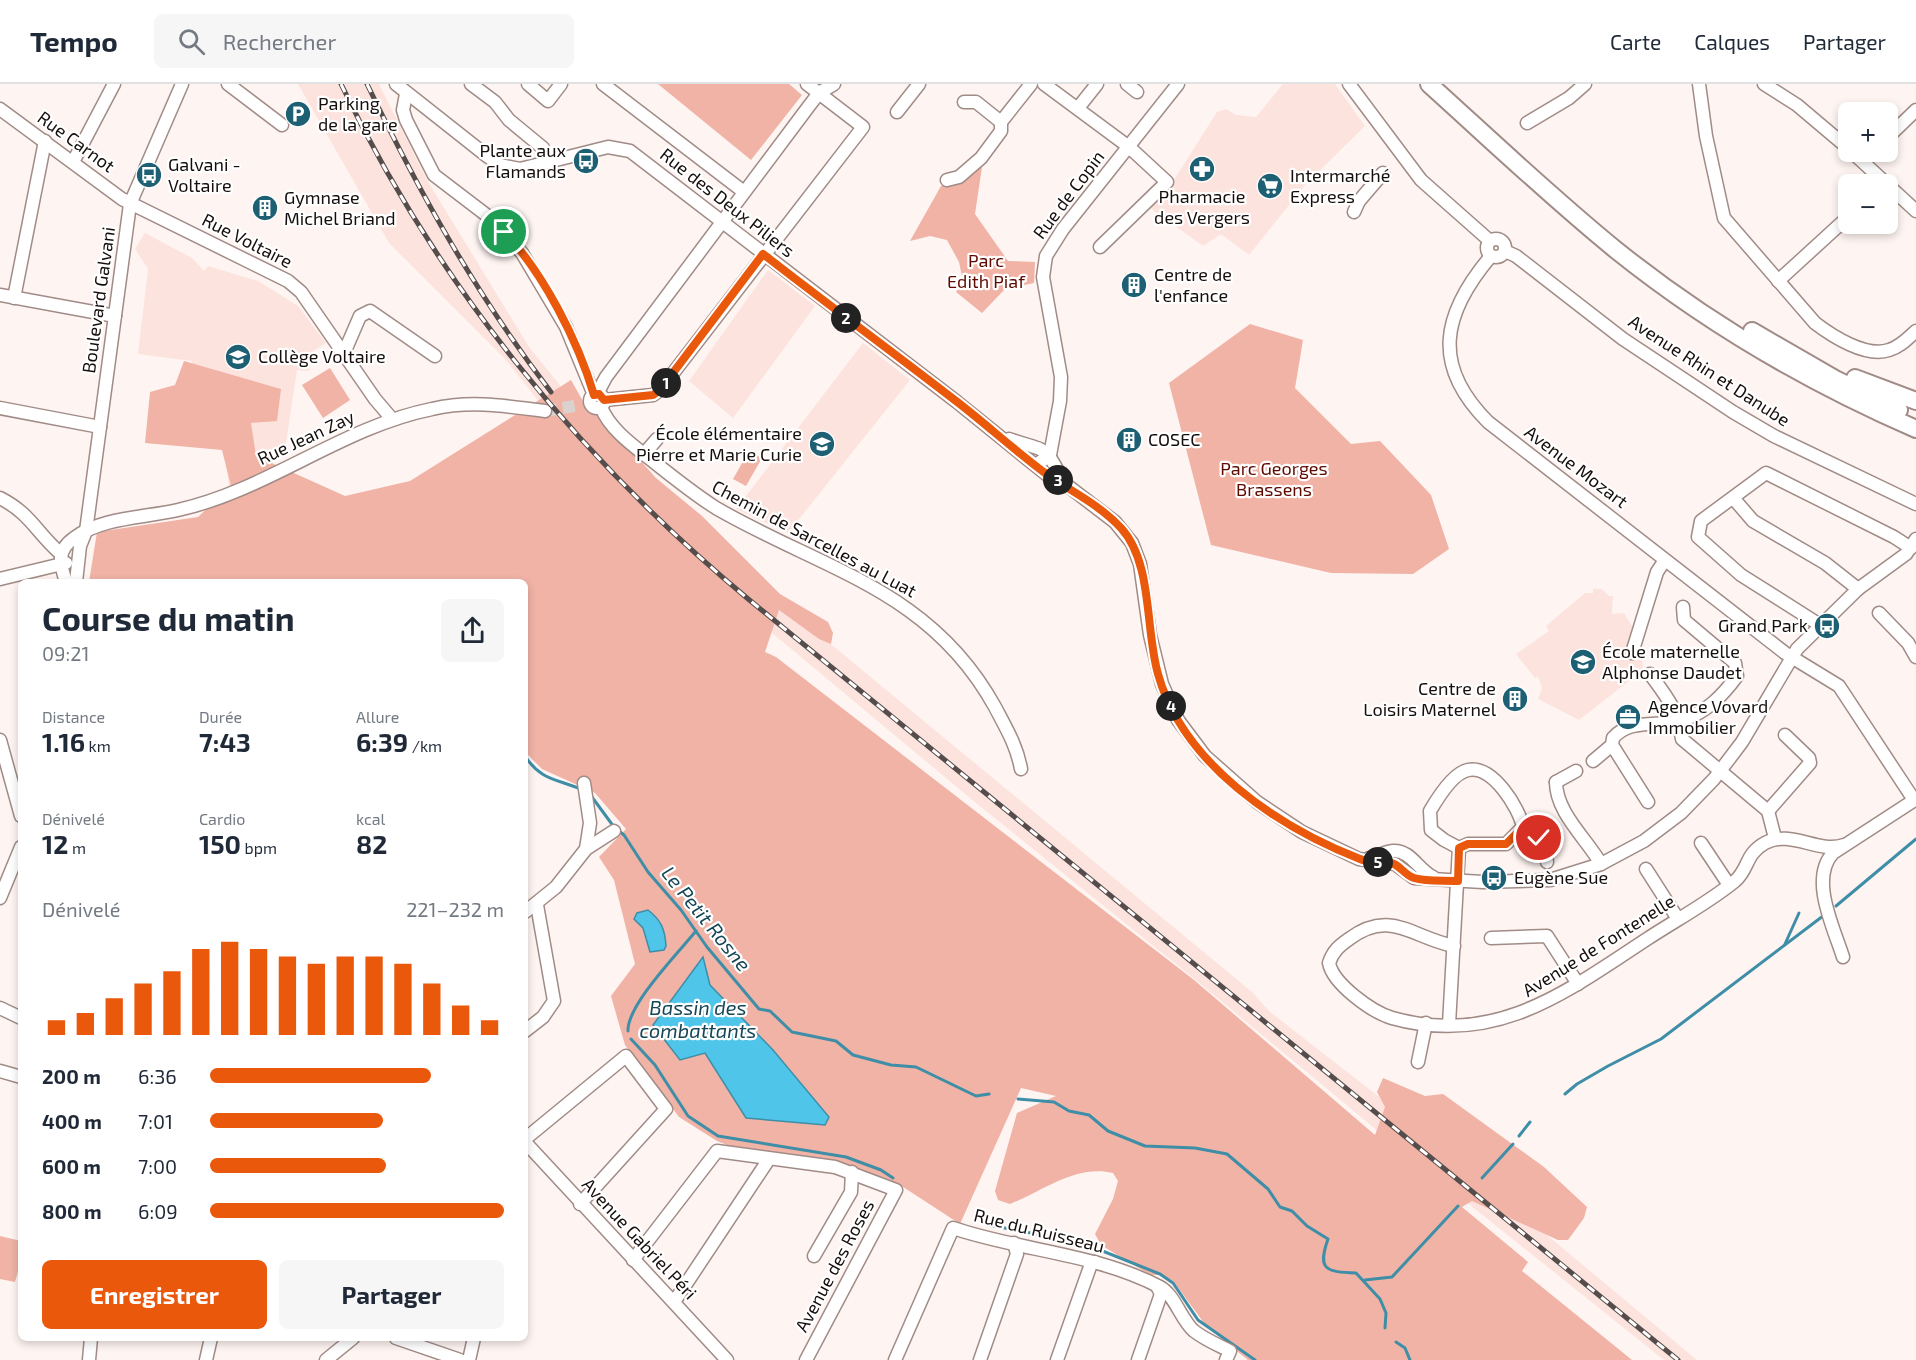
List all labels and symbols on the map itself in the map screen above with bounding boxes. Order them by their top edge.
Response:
place label: Parking de la gare [318,92,398,135]
parking icon: Parking de la gare [283,99,313,129]
street label: Rue Carnot [34,106,120,177]
place label: Plante aux Flamands [480,139,566,182]
street label: Rue des Deux Piliers [656,143,799,262]
bus stop icon: Plante aux Flamands [571,146,601,176]
street label: Rue de Copin [1028,146,1109,243]
place label: Galvani - Voltaire [168,153,241,196]
pharmacy icon: Pharmacie des Vergers [1187,154,1217,184]
bus stop icon: Galvani - Voltaire [134,160,164,190]
place label: Intermarché Express [1290,164,1390,207]
supermarket icon: Intermarché Express [1255,171,1285,201]
place label: Pharmacie des Vergers [1154,185,1250,228]
place label: Gymnase Michel Briand [284,186,396,229]
building icon: Gymnase Michel Briand [250,193,280,223]
pin [478,206,529,257]
street label: Rue Voltaire [199,208,296,272]
street label: Boulevard Galvani [77,225,119,375]
park label: Parc Edith Piaf [947,249,1026,292]
place label: Centre de l'enfance [1154,263,1232,306]
building icon: Centre de l'enfance [1119,270,1149,300]
pin: 2 [831,303,861,333]
street label: Avenue Rhin et Danube [1625,310,1794,431]
school or university icon: Collège Voltaire [223,342,253,372]
place label: Collège Voltaire [258,345,386,367]
pin: 1 [651,368,681,398]
street label: Rue Jean Zay [254,405,358,469]
street label: Avenue Mozart [1521,420,1633,512]
place label: École élémentaire Pierre et Marie Curie [636,422,802,465]
building icon: COSEC [1114,425,1144,455]
place label: COSEC [1148,428,1200,450]
school or university icon: École élémentaire Pierre et Marie Curie [807,429,837,459]
park label: Parc Georges Brassens [1220,457,1328,500]
pin: 3 [1043,465,1073,495]
street label: Chemin de Sarcelles au Luat [709,475,921,601]
bus stop icon: Grand Park [1812,611,1842,641]
place label: Grand Park [1718,614,1808,636]
place label: École maternelle Alphonse Daudet [1602,640,1742,683]
school or university icon: École maternelle Alphonse Daudet [1568,647,1598,677]
place label: Centre de Loisirs Maternel [1363,677,1497,720]
building icon: Centre de Loisirs Maternel [1500,684,1530,714]
pin: 4 [1156,691,1186,721]
place label: Agence Vovard Immobilier [1648,695,1768,738]
office icon: Agence Vovard Immobilier [1613,702,1643,732]
pin [1513,812,1564,863]
pin: 5 [1363,847,1393,877]
water label: Le Petit Rosne [657,861,757,976]
bus stop icon: Eugène Sue [1479,863,1509,893]
place label: Eugène Sue [1514,866,1608,888]
street label: Avenue de Fontenelle [1518,889,1679,1001]
water label: Bassin des combattants [640,995,756,1042]
street label: Avenue Gabriel Péri [578,1173,702,1304]
street label: Avenue des Roses [790,1196,878,1335]
street label: Rue du Ruisseau [972,1203,1107,1257]

